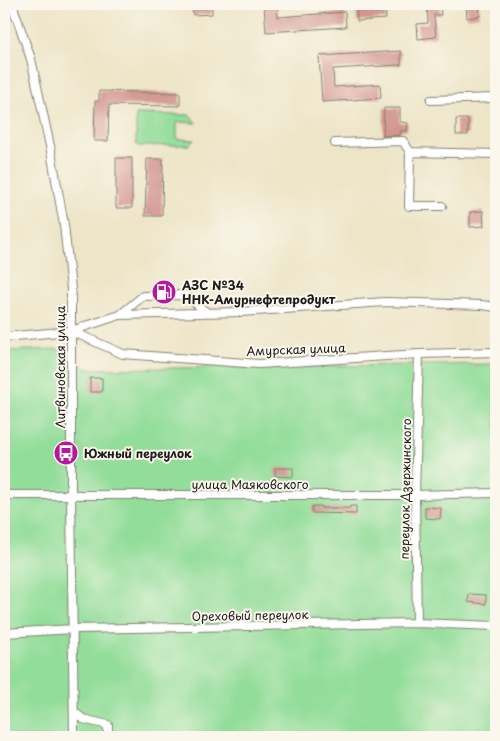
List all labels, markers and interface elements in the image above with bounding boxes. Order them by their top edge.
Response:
place label: АЗС №34 ННК-Амурнефтепродукт [181,276,336,308]
fuel station icon: АЗС №34 ННК-Амурнефтепродукт [151,279,177,305]
street label: Литвиновская улица [51,305,69,428]
street label: Амурская улица [246,338,346,360]
street label: переулок Дзержинского [395,418,415,560]
bus stop icon: Южный переулок [53,440,79,466]
place label: Южный переулок [84,444,192,462]
street label: улица Маяковского [192,475,309,493]
street label: Ореховый переулок [191,605,309,625]

